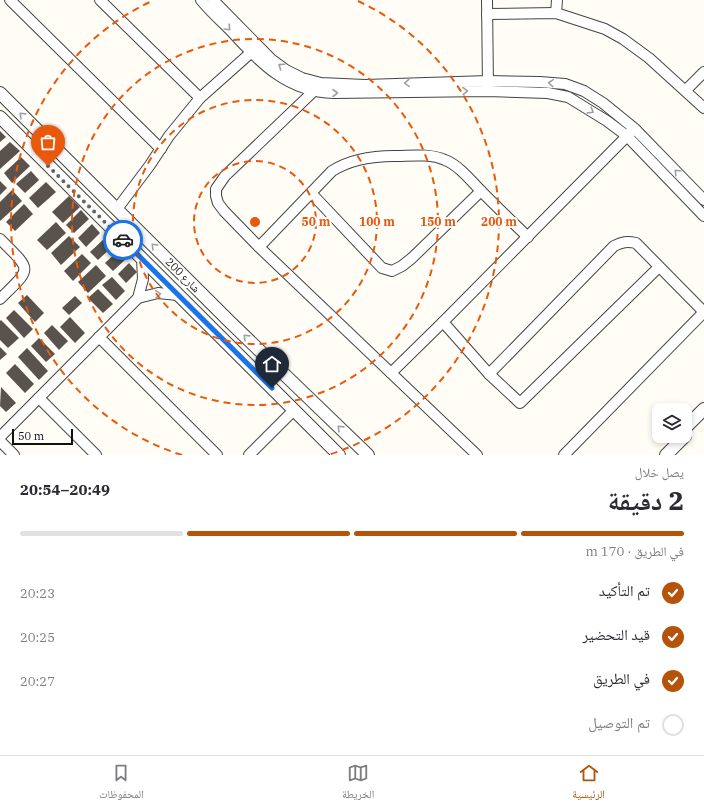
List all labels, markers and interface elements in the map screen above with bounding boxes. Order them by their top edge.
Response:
one-way arrow [223,23,231,31]
one-way arrow [278,63,285,71]
one-way arrow [548,78,554,87]
one-way arrow [404,79,410,87]
one-way arrow [462,87,468,95]
one-way arrow [332,89,338,97]
one-way arrow [587,106,594,113]
one-way arrow [19,112,27,120]
pin [31,125,65,166]
icon: bag [37,131,59,153]
one-way arrow [674,169,682,177]
text: 50 m [302,214,331,229]
text: 100 m [359,214,395,229]
text: 150 m [420,214,456,229]
text: 200 m [481,214,517,229]
centre of rings [248,215,262,229]
courier [103,220,143,260]
icon: car [112,229,134,251]
one-way arrow [151,243,159,251]
street label: شارع 200 [163,255,203,295]
one-way arrow [155,289,161,298]
one-way arrow [243,335,251,342]
pin [255,347,289,388]
icon: home [261,353,283,375]
map controls [652,403,692,443]
button: layers [652,403,692,443]
one-way arrow [337,425,345,433]
scale bar [12,427,73,446]
text: 50 m [18,429,44,443]
text: يصل خلال [635,464,684,481]
text: 20:49–20:54 [20,480,110,499]
text: 2 دقيقة [608,483,684,517]
text: في الطريق · 170 m [585,543,684,560]
text: تم التأكيد [599,581,650,600]
icon: check [662,582,684,604]
text: 20:23 [20,585,55,602]
text: قيد التحضير [582,625,650,644]
icon: check [662,626,684,648]
text: 20:25 [20,629,55,646]
text: في الطريق [593,669,650,688]
icon: check [662,670,684,692]
text: 20:27 [20,673,55,690]
text: تم التوصيل [588,713,650,732]
tab: المحفوظات [99,762,144,805]
tab: الخريطة [342,762,374,805]
tab: الرئيسية [572,762,605,805]

